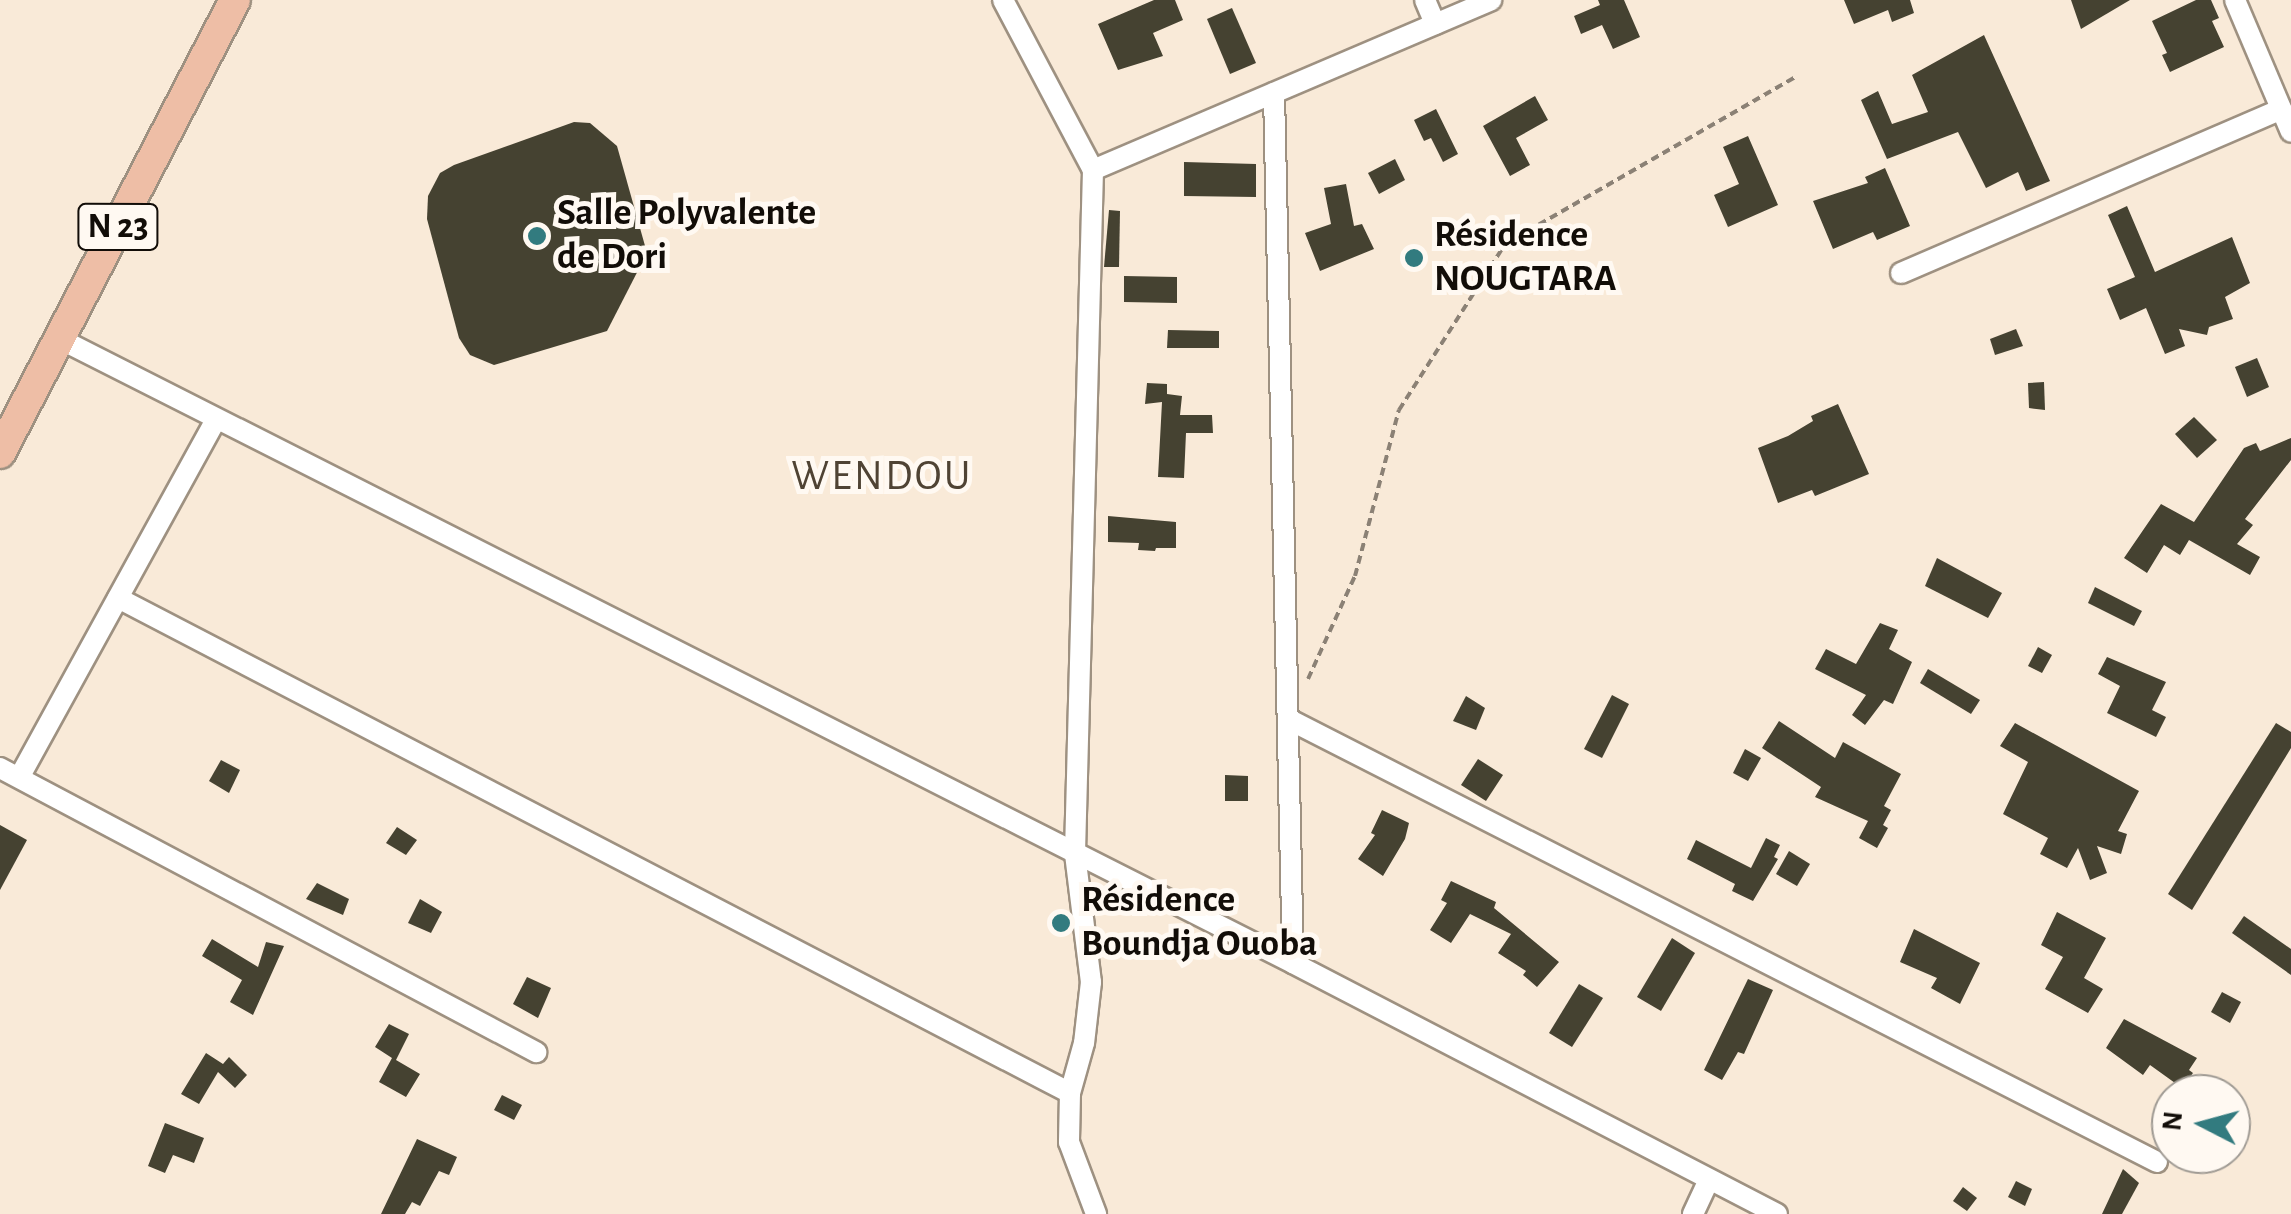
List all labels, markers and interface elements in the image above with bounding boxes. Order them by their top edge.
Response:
place label: Salle Polyvalente de Dori [557,191,816,280]
road number: N 23 [76,197,160,257]
place label: Résidence NOUGTARA [1434,213,1617,302]
marker: Salle Polyvalente de Dori [526,225,548,247]
marker: Résidence NOUGTARA [1403,247,1425,269]
district label: WENDOU [791,451,973,501]
place label: Résidence Boundja Ouoba [1081,878,1317,968]
marker: Résidence Boundja Ouoba [1050,912,1072,934]
north arrow [2151,1074,2251,1174]
text: N [2158,1110,2188,1132]

